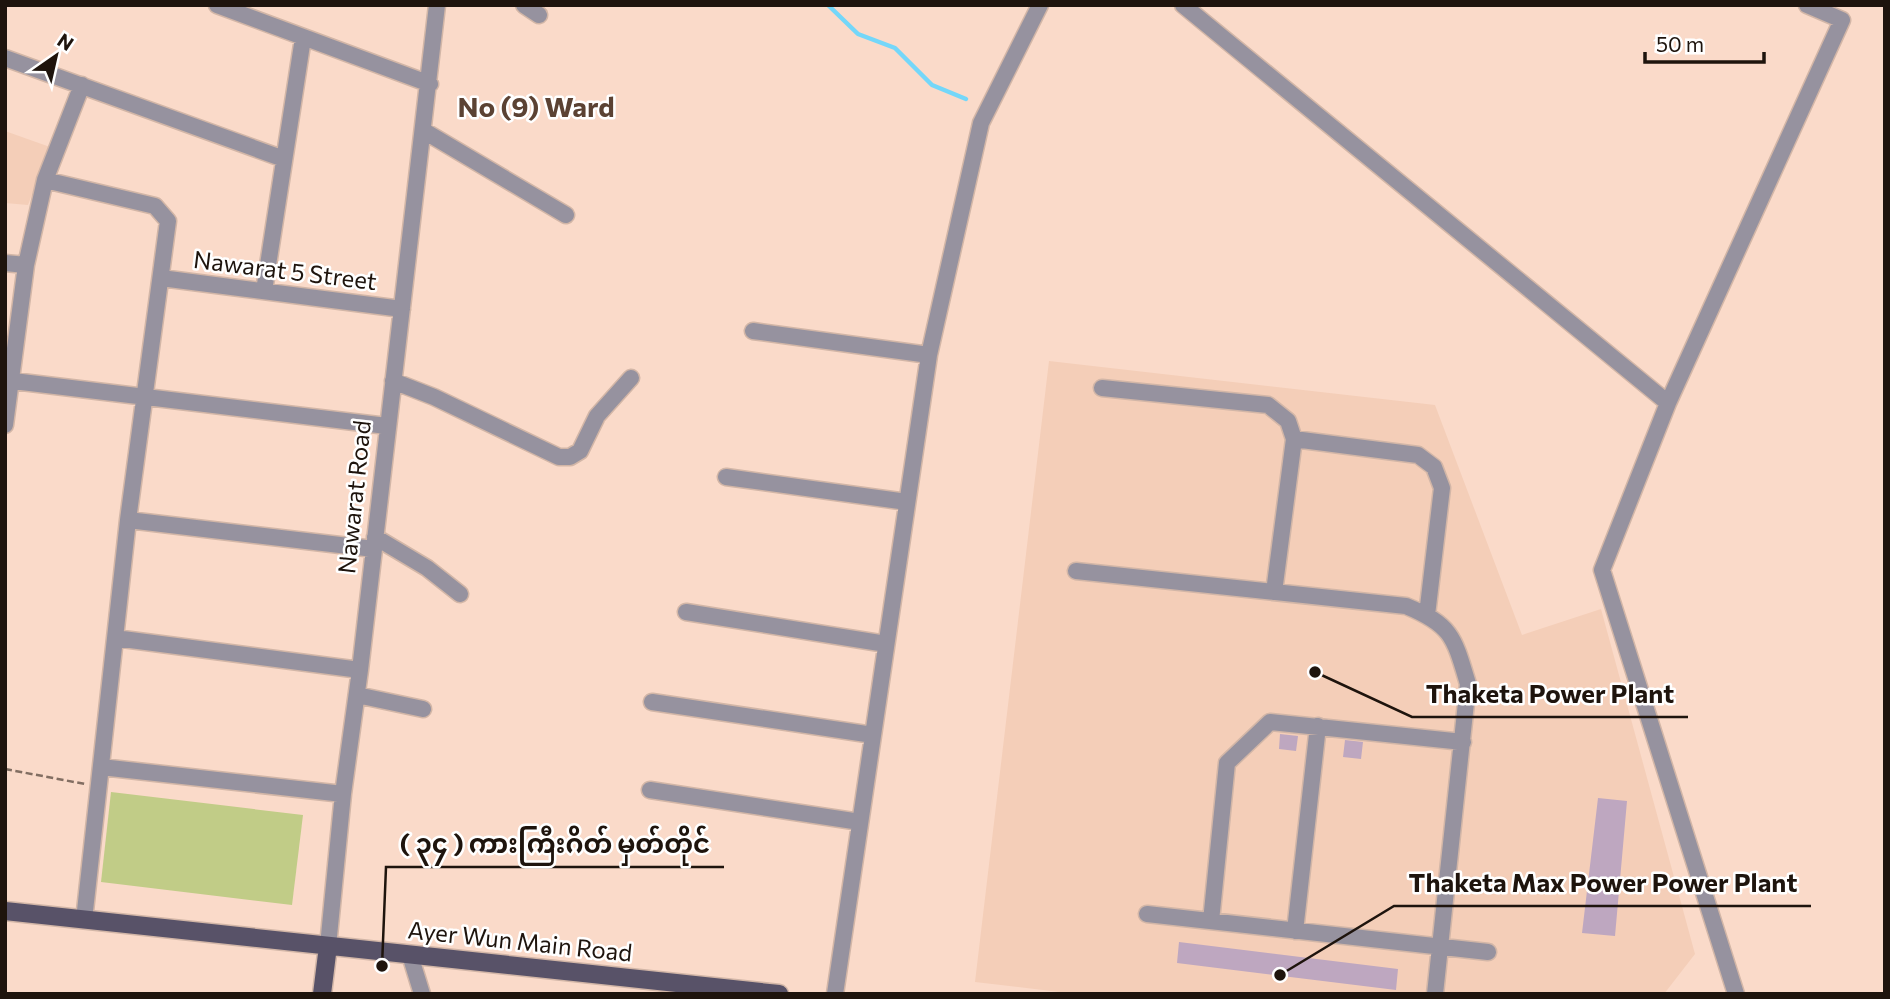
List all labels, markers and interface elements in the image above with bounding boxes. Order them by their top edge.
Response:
north arrow [21,21,91,91]
scale bar [1645,21,1764,65]
text: N [53,28,78,55]
text: 50 m [1656,31,1704,56]
district label: No (9) Ward [457,89,615,123]
street label: Nawarat 5 Street [192,244,379,295]
street label: Nawarat Road [331,419,376,575]
callout: Thaketa Power Plant [1412,670,1688,717]
text: Thaketa Power Plant [1426,677,1674,708]
callout: ( ၃၄ ) ကားကြီးဂိတ် မှတ်တိုင် [386,820,724,867]
text: ( ၃၄ ) ကားကြီးဂိတ် မှတ်တိုင် [400,825,710,866]
callout: Thaketa Max Power Power Plant [1394,859,1811,906]
text: Thaketa Max Power Power Plant [1409,866,1797,897]
street label: Ayer Wun Main Road [407,914,634,967]

